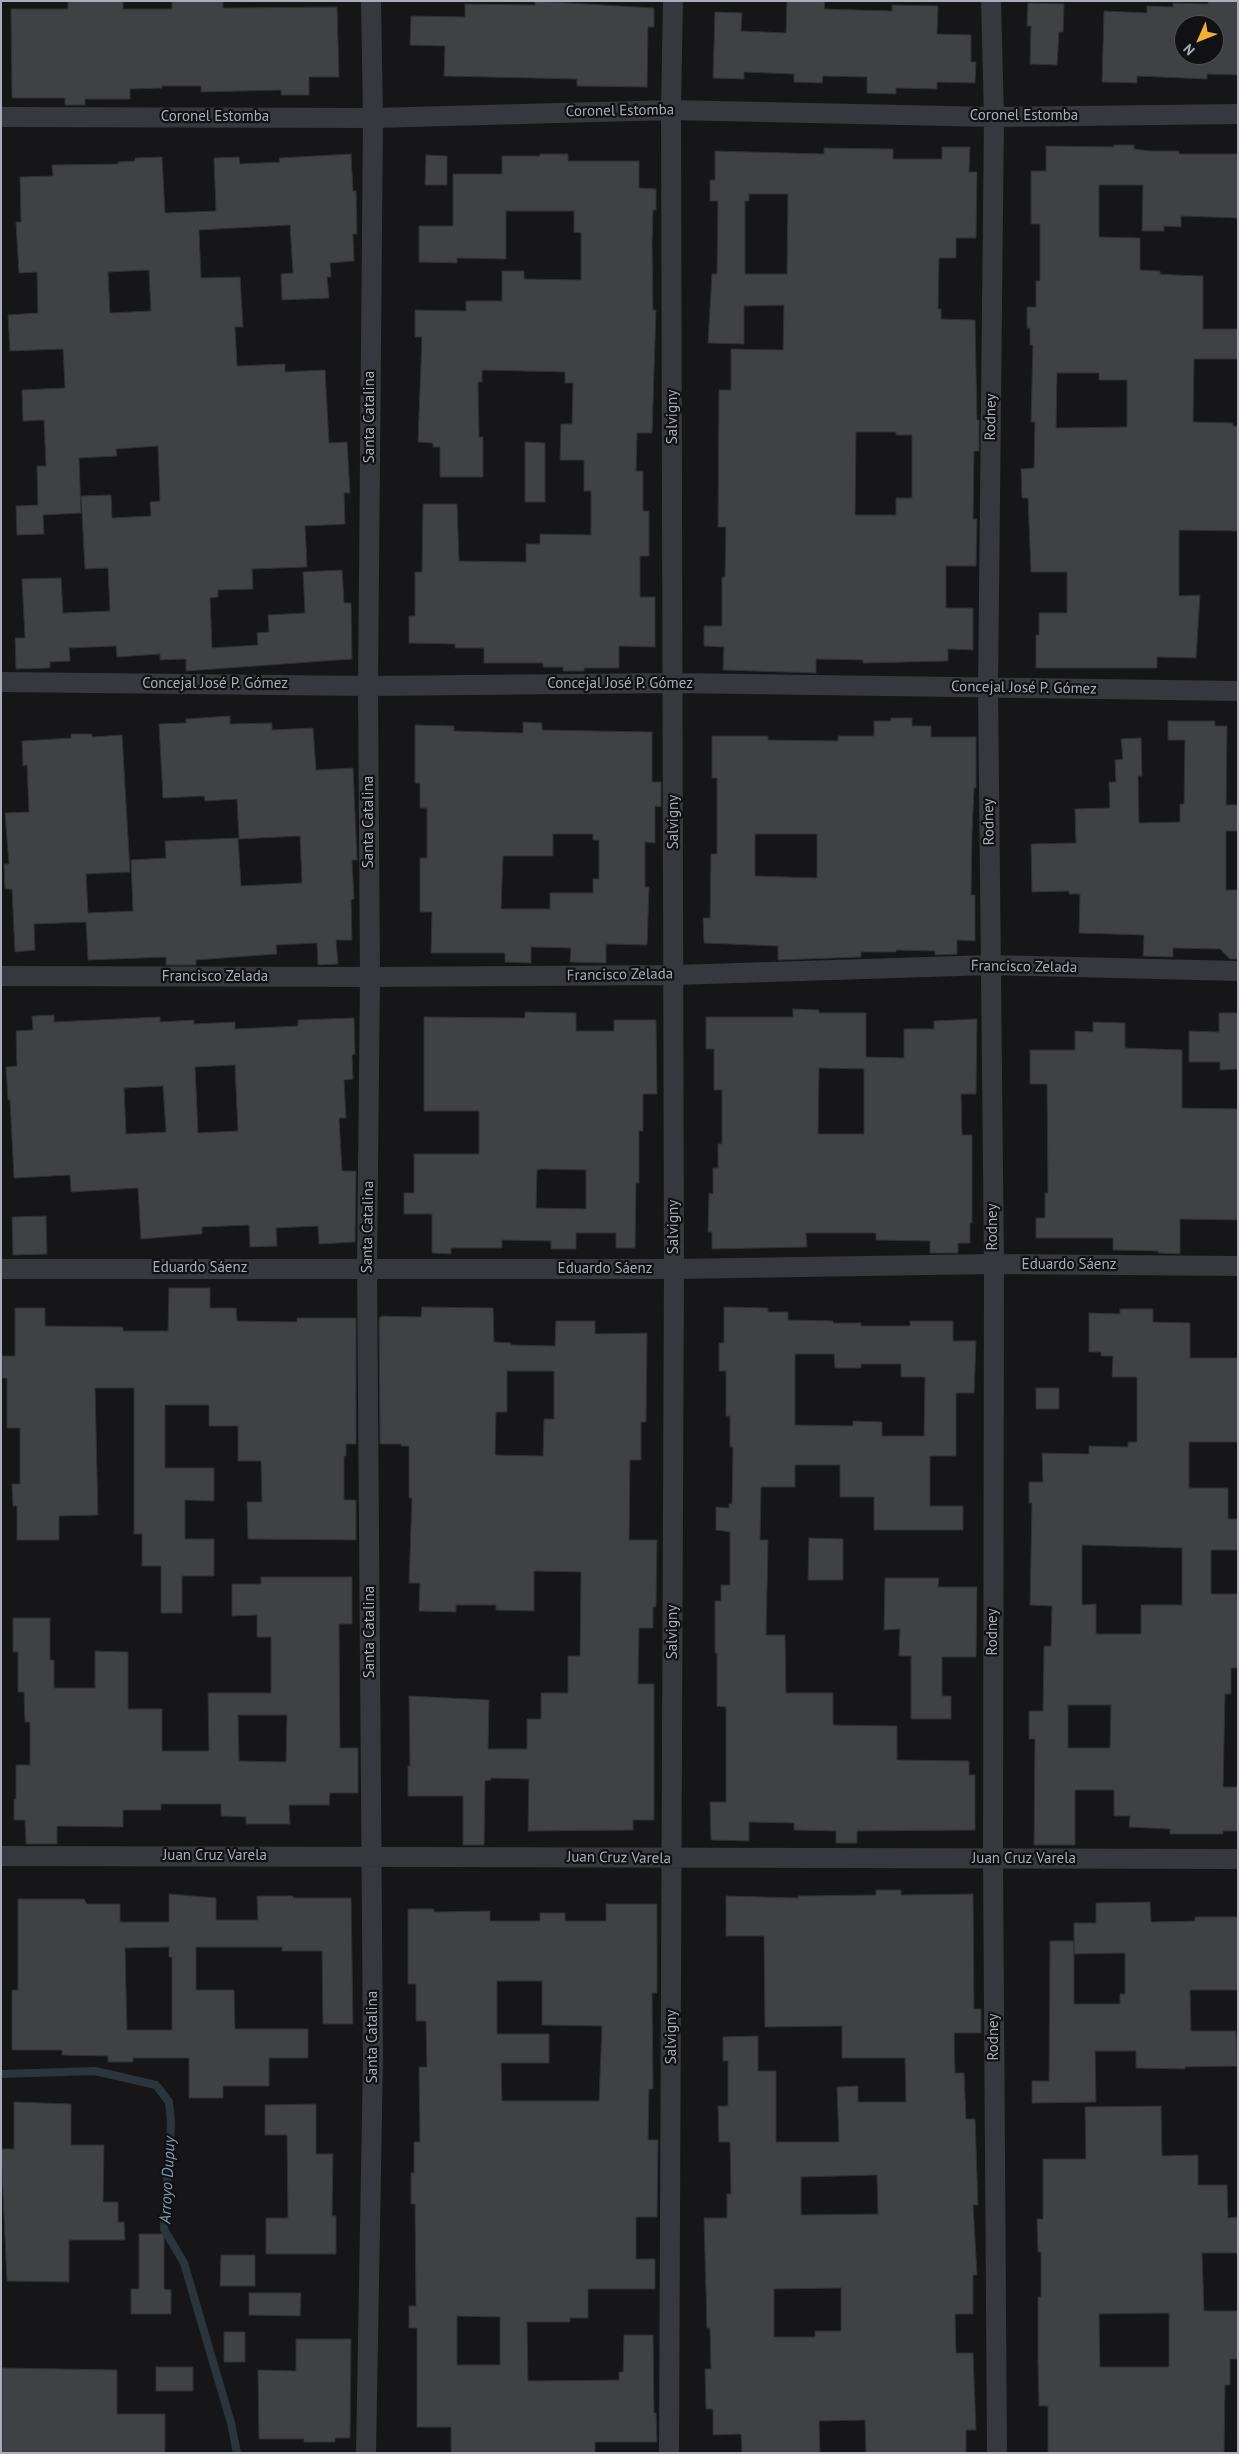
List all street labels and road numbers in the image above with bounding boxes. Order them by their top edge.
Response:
street label: Coronel Estomba [566,101,674,121]
street label: Coronel Estomba [970,107,1078,125]
street label: Coronel Estomba [161,108,269,126]
street label: Santa Catalina [361,371,379,463]
street label: Salvigny [664,390,682,444]
street label: Rodney [982,393,1000,441]
street label: Concejal José P. Gómez [142,675,288,693]
street label: Concejal José P. Gómez [547,675,693,693]
street label: Concejal José P. Gómez [951,678,1097,698]
street label: Santa Catalina [360,776,378,868]
street label: Salvigny [665,795,683,849]
street label: Rodney [980,798,998,846]
street label: Francisco Zelada [971,957,1077,977]
street label: Francisco Zelada [567,965,673,985]
street label: Francisco Zelada [162,968,268,986]
street label: Santa Catalina [358,1181,378,1273]
street label: Salvigny [665,1200,683,1254]
street label: Rodney [984,1204,1002,1250]
street label: Eduardo Sáenz [1022,1256,1116,1274]
street label: Eduardo Sáenz [153,1259,247,1277]
street label: Eduardo Sáenz [558,1260,652,1278]
street label: Santa Catalina [361,1586,379,1678]
street label: Salvigny [664,1605,682,1659]
street label: Rodney [984,1609,1002,1655]
street label: Juan Cruz Varela [163,1847,267,1865]
street label: Juan Cruz Varela [567,1848,671,1868]
street label: Juan Cruz Varela [972,1850,1076,1868]
street label: Santa Catalina [364,1991,382,2083]
street label: Salvigny [663,2010,681,2064]
street label: Rodney [985,2014,1003,2060]

